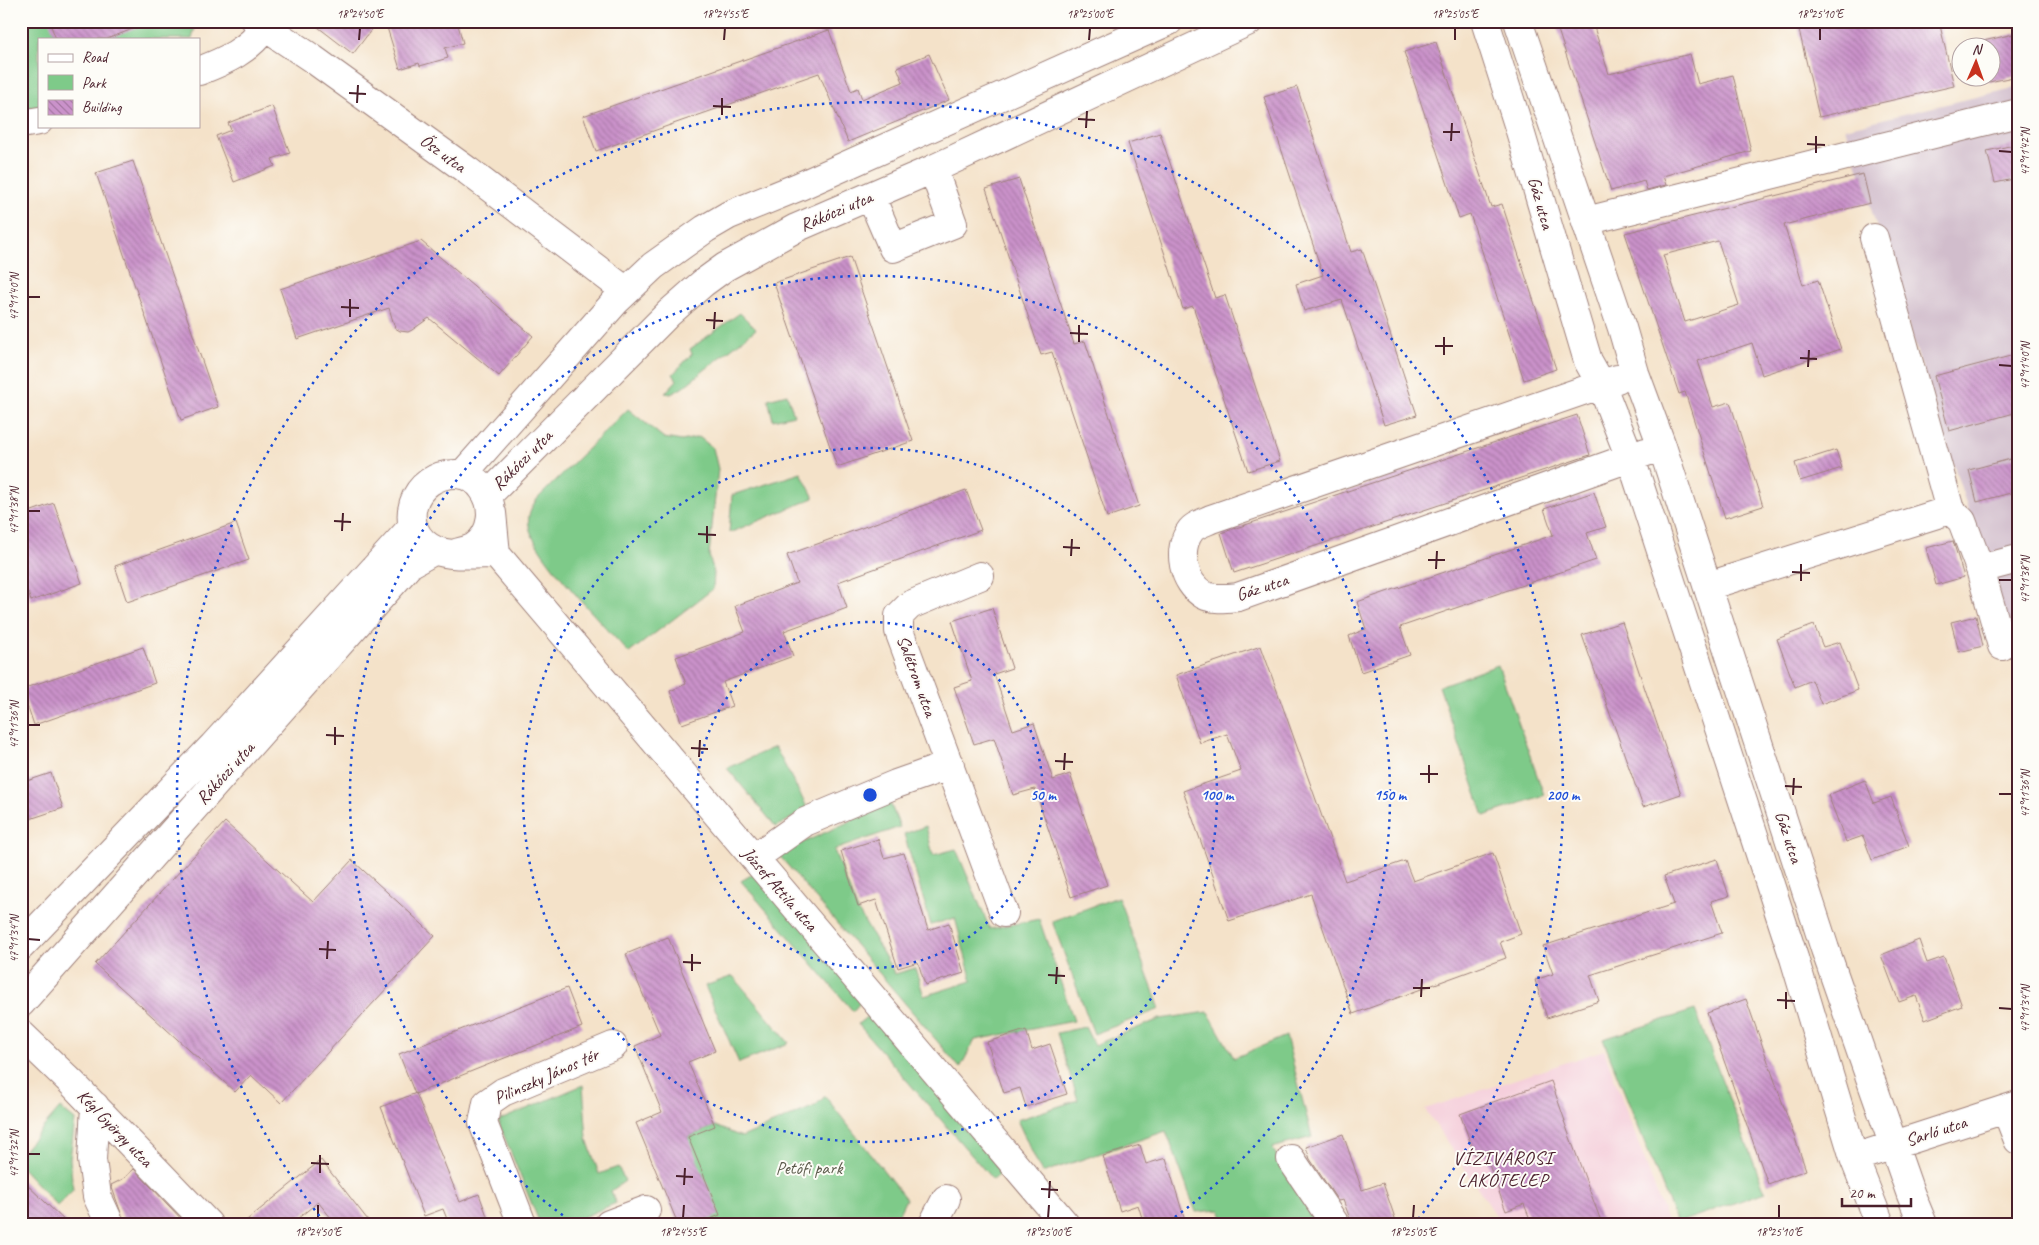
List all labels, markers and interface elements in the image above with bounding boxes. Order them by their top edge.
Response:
text: 18°24'50"E [337,6,385,22]
text: 18°24'55"E [702,6,750,22]
text: 18°25'00"E [1067,6,1115,22]
text: 18°25'05"E [1432,6,1480,22]
text: 18°25'10"E [1797,6,1845,22]
legend [38,38,200,128]
north arrow [1952,38,2002,88]
text: N [1972,41,1983,58]
text: Road [82,48,109,67]
text: Park [82,74,107,93]
text: Building [82,98,122,117]
text: 47°11'42"N [2017,127,2033,176]
street label: Ősz utca [416,129,472,178]
street label: Gáz utca [1523,174,1559,233]
street label: Rákóczi utca [796,185,877,236]
text: 47°11'40"N [6,272,22,321]
text: 47°11'40"N [2017,341,2033,390]
street label: Rákóczi utca [487,424,558,495]
text: 47°11'38"N [6,486,22,535]
text: 47°11'38"N [2017,555,2033,604]
street label: Gáz utca [1233,568,1292,606]
street label: Salétrom utca [892,632,942,721]
text: 47°11'36"N [6,700,22,749]
street label: Rákóczi utca [191,736,260,809]
text: 47°11'36"N [2017,769,2033,818]
centre of rings [861,786,879,804]
text: 50 m [1030,786,1057,805]
text: 100 m [1201,786,1235,805]
text: 150 m [1374,786,1408,805]
text: 200 m [1547,786,1581,805]
street label: Gáz utca [1770,808,1808,867]
street label: József Attila utca [737,842,824,937]
text: 47°11'34"N [6,914,22,963]
text: 47°11'34"N [2017,984,2033,1033]
street label: Pilinszky János tér [490,1042,604,1109]
street label: Kégl György utca [73,1085,159,1173]
street label: Sarló utca [1903,1110,1971,1151]
text: 47°11'32"N [6,1129,22,1178]
district label: VÍZIVÁROSI LAKÓTELEP [1453,1146,1557,1192]
park label: Petőfi park [776,1157,844,1179]
scale bar [1842,1175,1910,1207]
text: 20 m [1849,1184,1876,1203]
text: 18°24'50"E [295,1224,343,1240]
text: 18°24'55"E [660,1224,708,1240]
text: 18°25'00"E [1025,1224,1073,1240]
text: 18°25'05"E [1390,1224,1438,1240]
text: 18°25'10"E [1756,1224,1804,1240]

